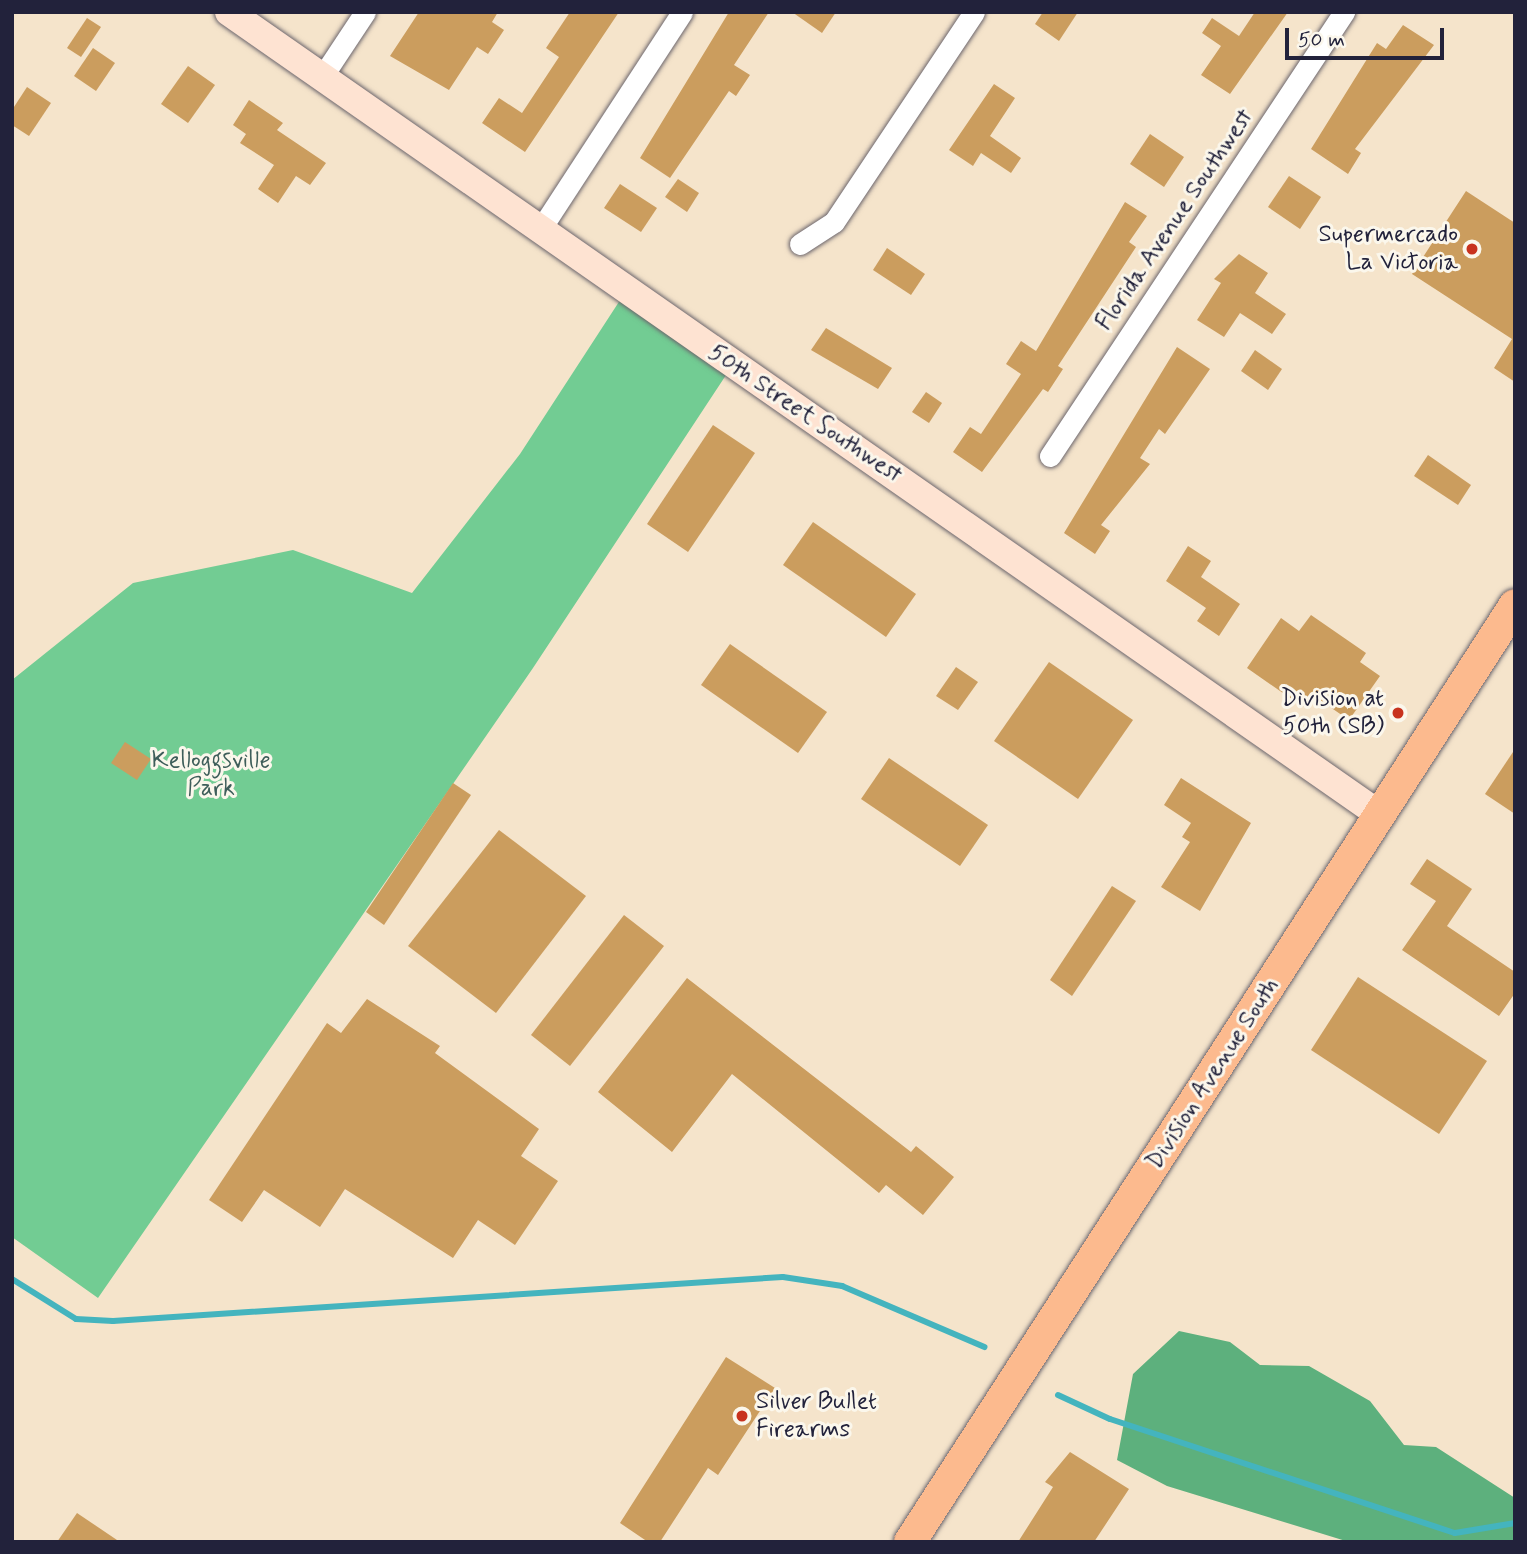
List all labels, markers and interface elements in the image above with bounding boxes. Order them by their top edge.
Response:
scale bar [1289,14,1448,58]
text: 50 m [1298,26,1345,54]
street label: Florida Avenue Southwest [1091,106,1259,334]
place label: Supermercado La Victoria [1318,221,1458,277]
marker: Supermercado La Victoria [1464,241,1480,257]
street label: 50th Street Southwest [703,339,907,489]
place label: Division at 50th (SB) [1275,685,1384,741]
marker: Division at 50th (SB) [1390,705,1406,721]
park label: Kelloggsville Park [152,747,270,803]
street label: Division Avenue South [1142,975,1284,1173]
place label: Silver Bullet Firearms [756,1388,880,1444]
marker: Silver Bullet Firearms [734,1408,750,1424]

